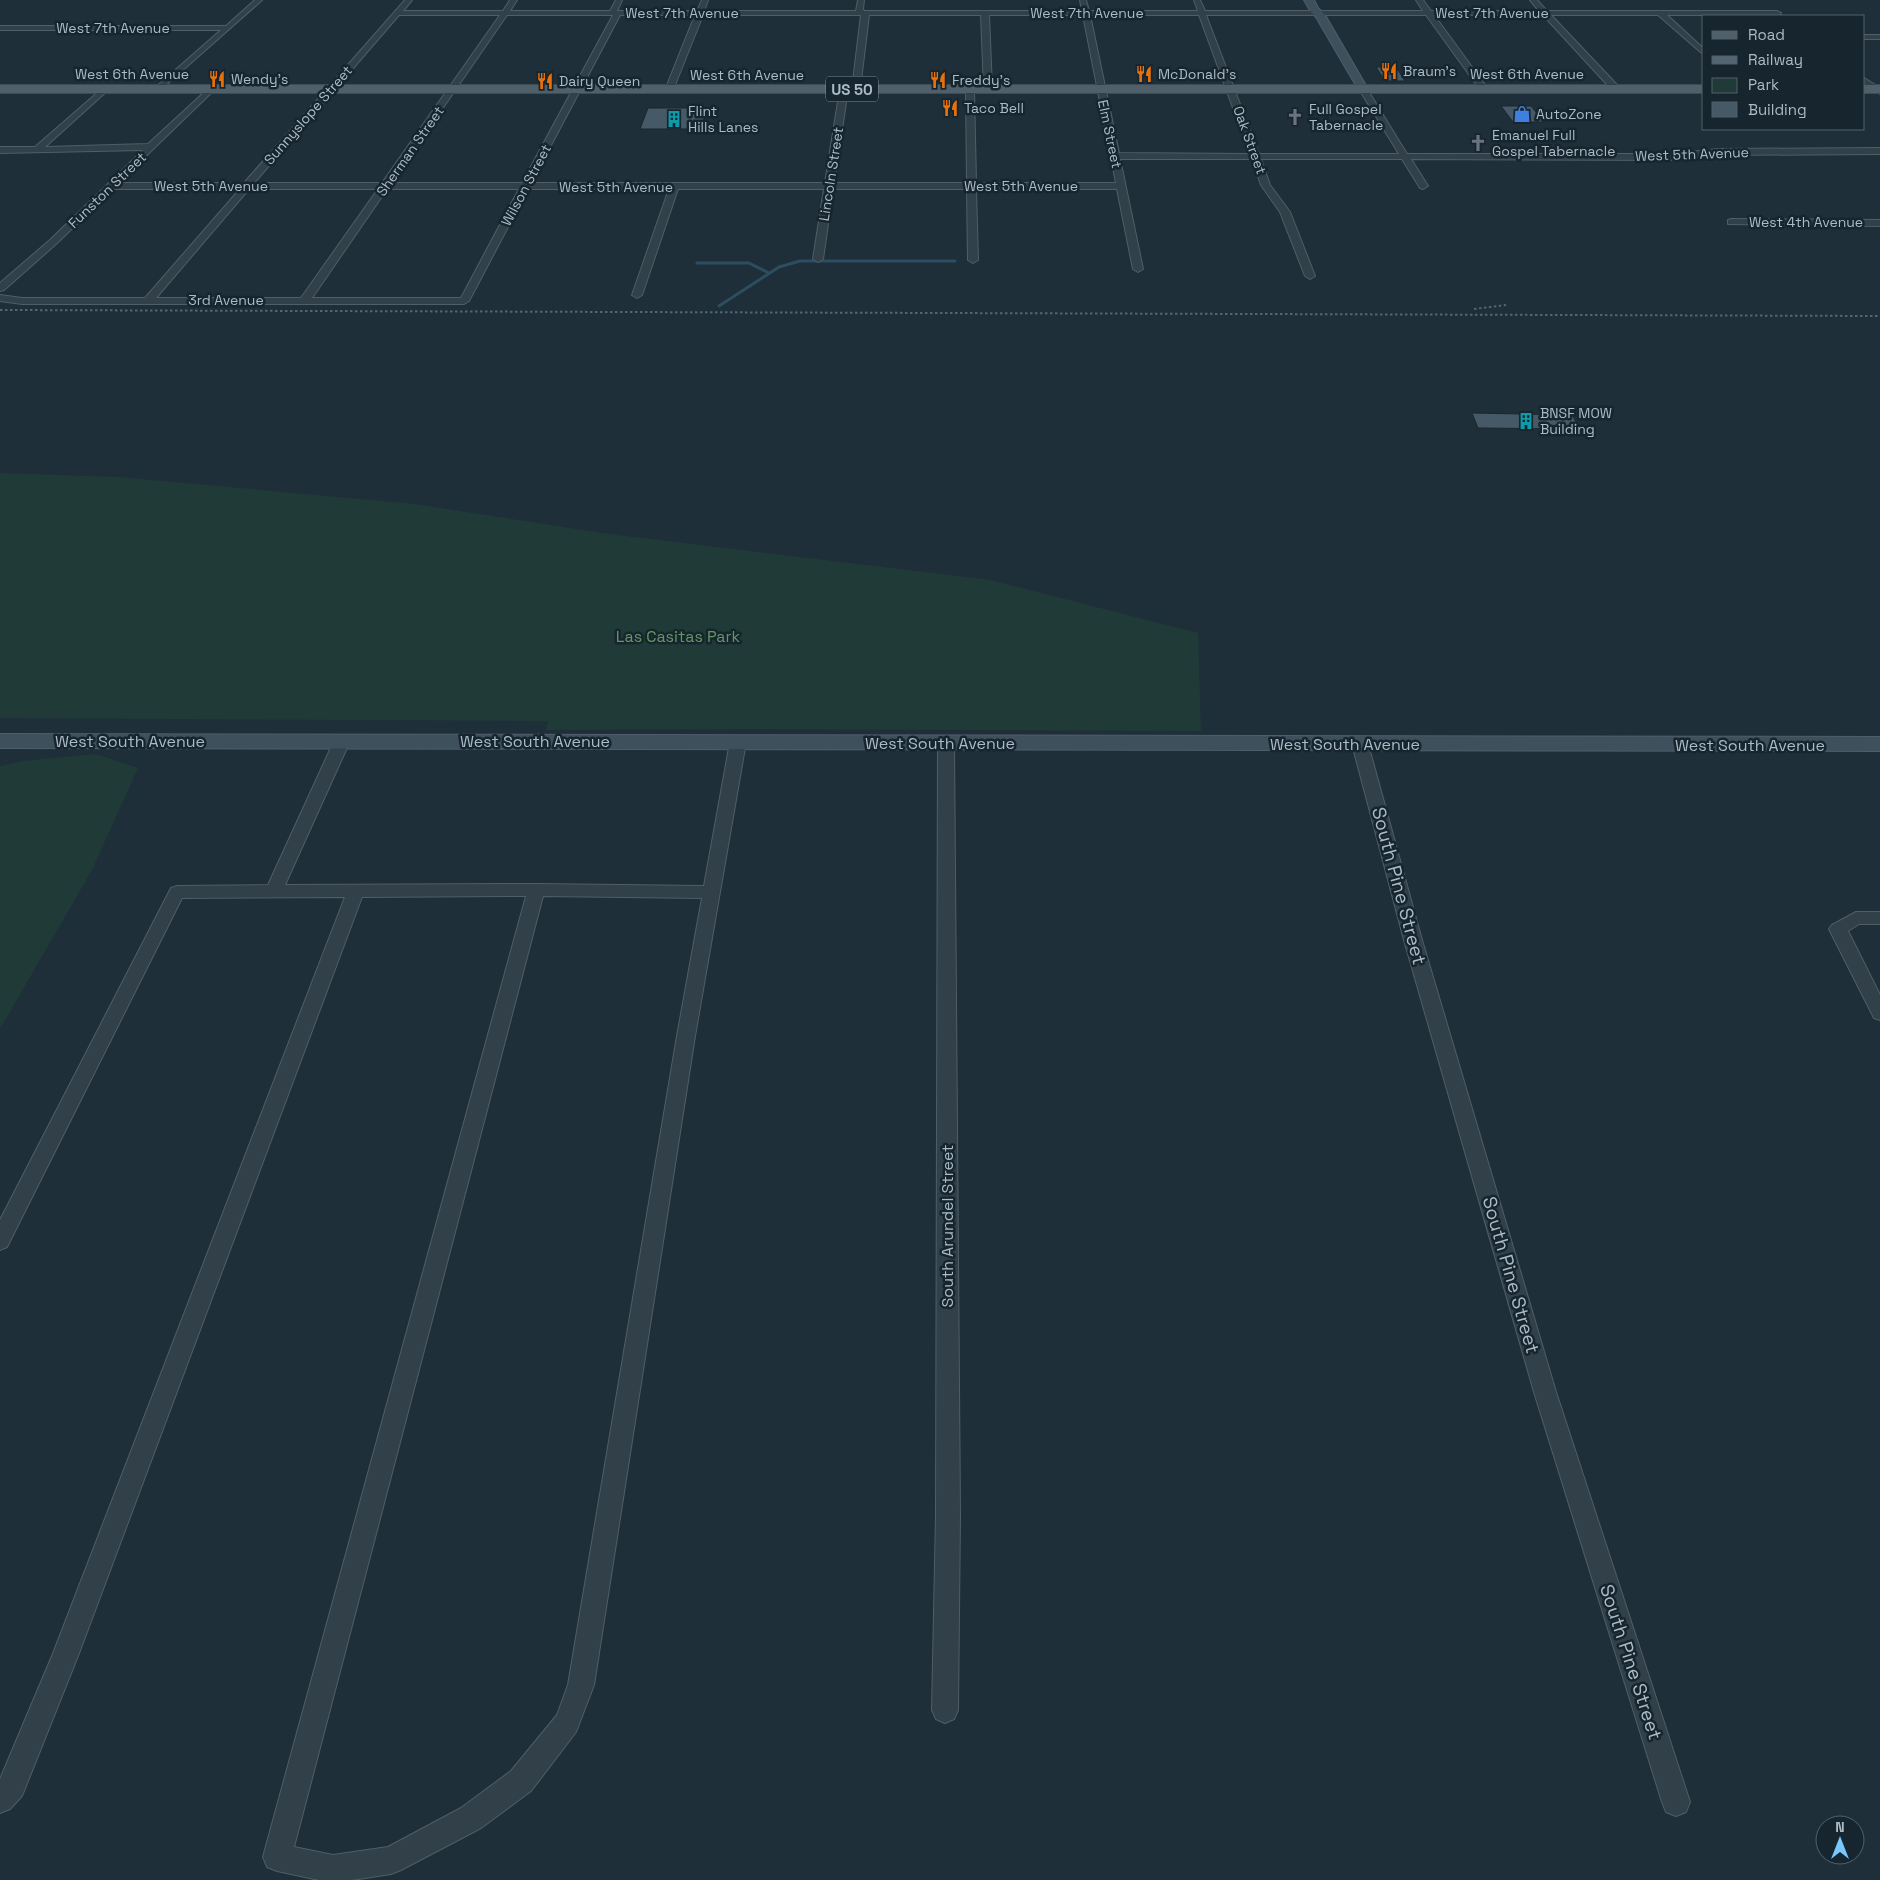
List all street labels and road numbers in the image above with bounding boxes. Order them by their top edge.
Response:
street label: West 7th Avenue [625,4,739,22]
street label: West 7th Avenue [1030,4,1144,22]
street label: West 7th Avenue [1435,4,1549,22]
street label: West 7th Avenue [56,19,170,37]
street label: Sunnyslope Street [260,62,356,168]
street label: West 6th Avenue [75,65,189,83]
street label: West 6th Avenue [1470,65,1584,83]
street label: West 6th Avenue [690,66,804,84]
road number: US 50 [826,76,878,102]
street label: Elm Street [1094,98,1126,170]
street label: Sherman Street [372,103,448,199]
street label: Oak Street [1229,103,1271,177]
street label: Lincoln Street [815,126,847,222]
street label: Wilson Street [497,141,555,229]
street label: West 5th Avenue [1635,143,1749,165]
street label: Funston Street [64,148,150,232]
street label: West 5th Avenue [154,177,268,195]
street label: West 5th Avenue [964,177,1078,195]
street label: West 5th Avenue [559,178,673,196]
street label: West 4th Avenue [1749,213,1863,231]
street label: 3rd Avenue [188,291,264,309]
street label: West South Avenue [55,731,205,752]
street label: West South Avenue [460,731,610,752]
street label: West South Avenue [865,733,1015,754]
street label: West South Avenue [1270,734,1420,755]
street label: West South Avenue [1675,735,1825,756]
street label: South Pine Street [1366,804,1432,968]
street label: South Arundel Street [937,1145,958,1307]
street label: South Pine Street [1477,1194,1545,1356]
street label: South Pine Street [1594,1581,1668,1743]

